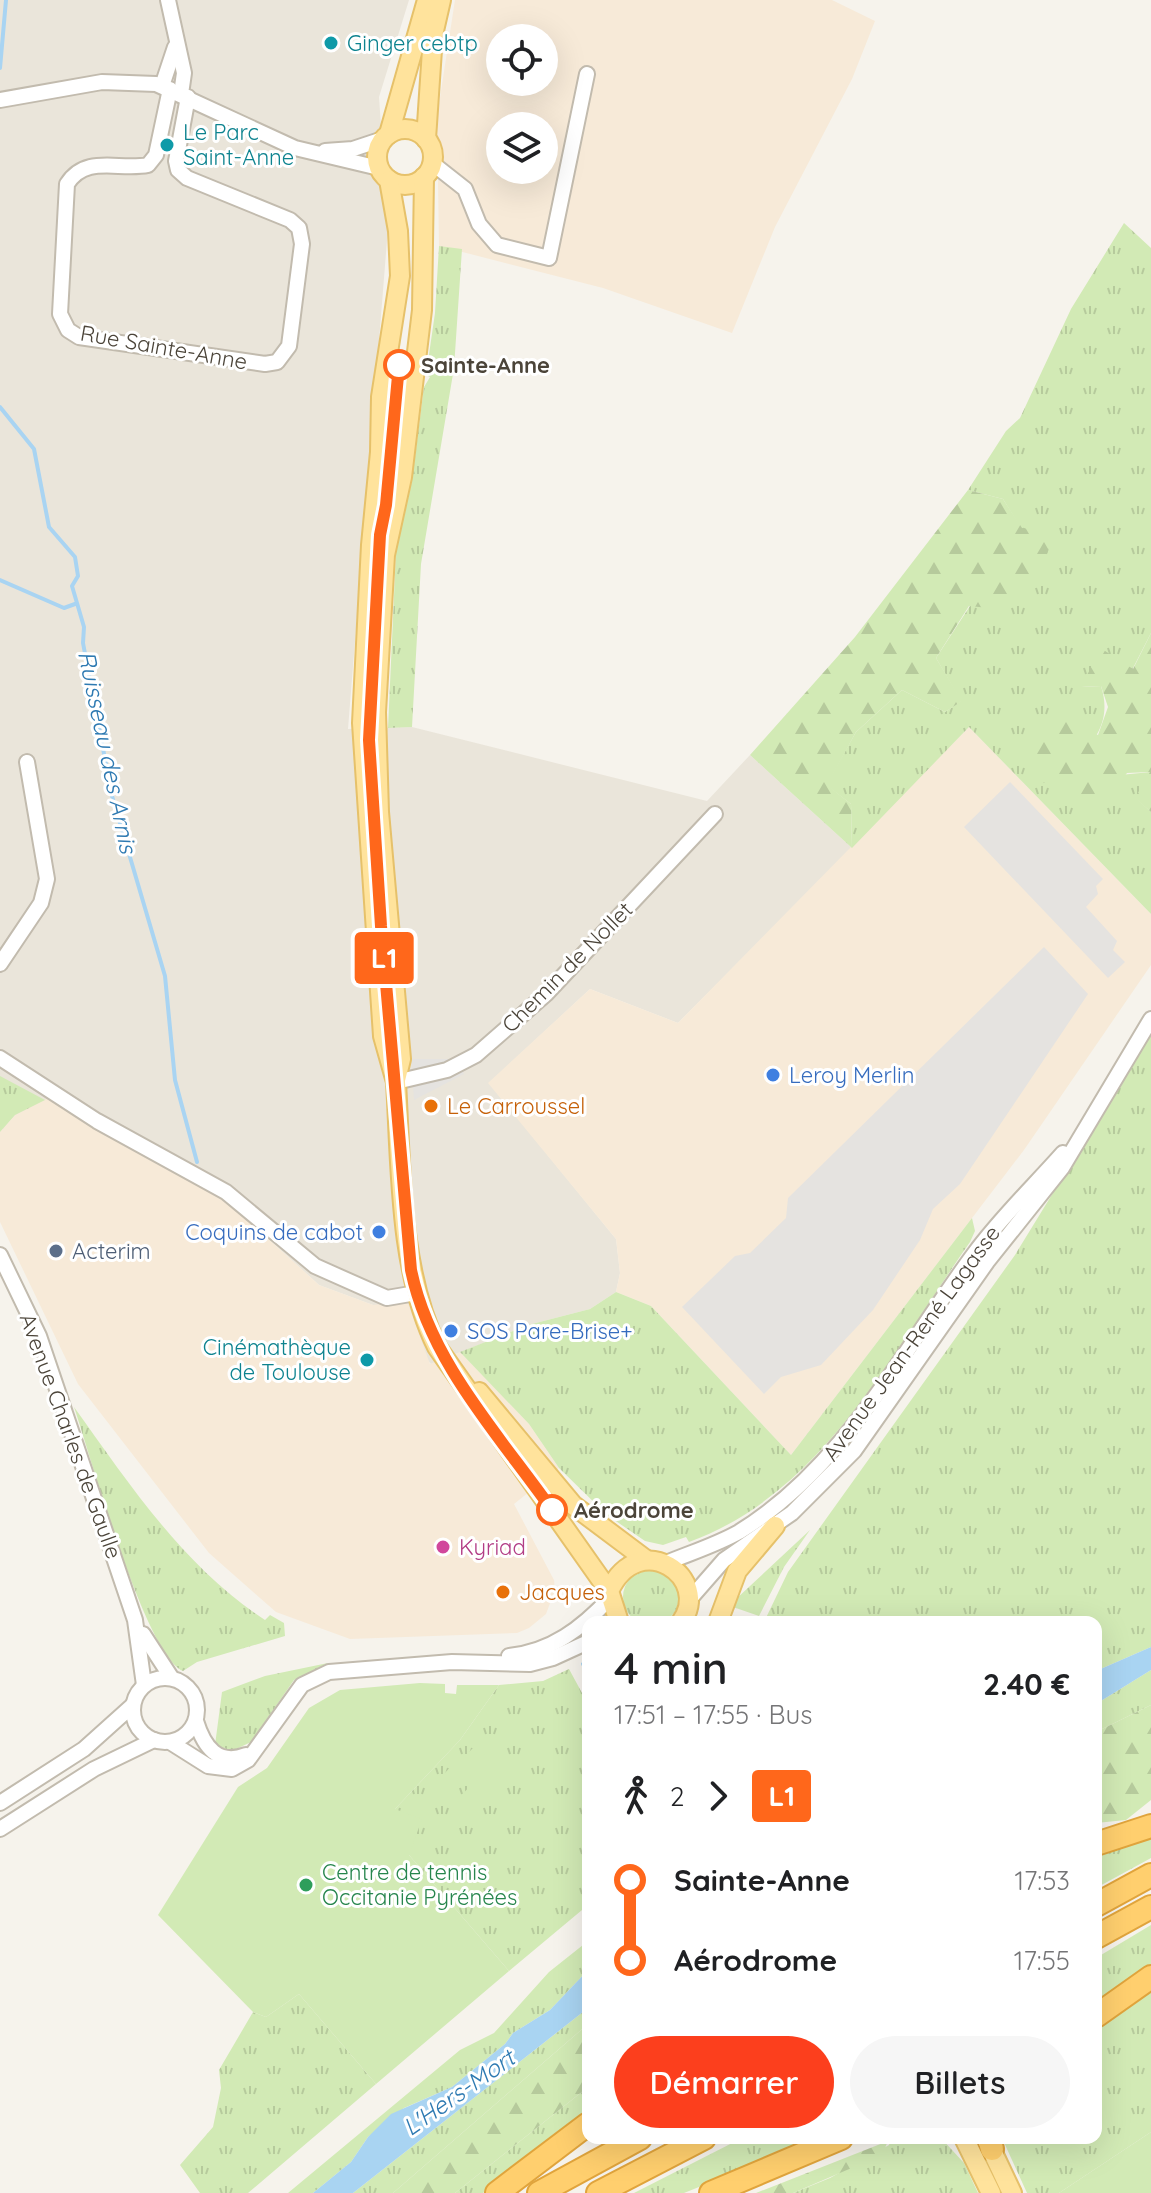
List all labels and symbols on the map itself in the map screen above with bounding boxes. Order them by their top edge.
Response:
place label: Ginger cebtp [347,29,478,57]
marker: Ginger cebtp [322,34,340,52]
place label: Le Parc Saint-Anne [183,118,294,171]
marker: Le Parc Saint-Anne [158,136,176,154]
street label: Rue Sainte-Anne [78,319,250,375]
marker: Sainte-Anne [384,350,414,380]
place label: Sainte-Anne [421,351,550,379]
water label: Ruisseau des Arnis [72,648,144,857]
street label: Chemin de Nollet [496,896,638,1038]
line badge: L1 [348,932,420,984]
place label: Leroy Merlin [789,1061,915,1089]
marker: Leroy Merlin [764,1066,782,1084]
place label: Le Carroussel [447,1092,585,1120]
marker: Le Carroussel [422,1097,440,1115]
place label: Coquins de cabot [185,1218,363,1246]
street label: Avenue Jean-René Lagasse [816,1220,1006,1466]
marker: Coquins de cabot [370,1223,388,1241]
place label: Acterim [72,1237,151,1265]
marker: Acterim [47,1242,65,1260]
street label: Avenue Charles de Gaulle [14,1310,128,1562]
place label: SOS Pare-Brise+ [467,1317,633,1345]
marker: SOS Pare-Brise+ [442,1322,460,1340]
place label: Cinémathèque de Toulouse [203,1333,351,1386]
marker: Cinémathèque de Toulouse [358,1351,376,1369]
marker: Aérodrome [537,1495,567,1525]
place label: Aérodrome [574,1496,694,1524]
place label: Kyriad [459,1533,526,1561]
marker: Kyriad [434,1538,452,1556]
place label: Jacques [519,1578,605,1606]
marker: Jacques [494,1583,512,1601]
place label: Centre de tennis Occitanie Pyrénées [322,1858,517,1911]
marker: Centre de tennis Occitanie Pyrénées [297,1876,315,1894]
water label: L'Hers-Mort [397,2041,523,2142]

